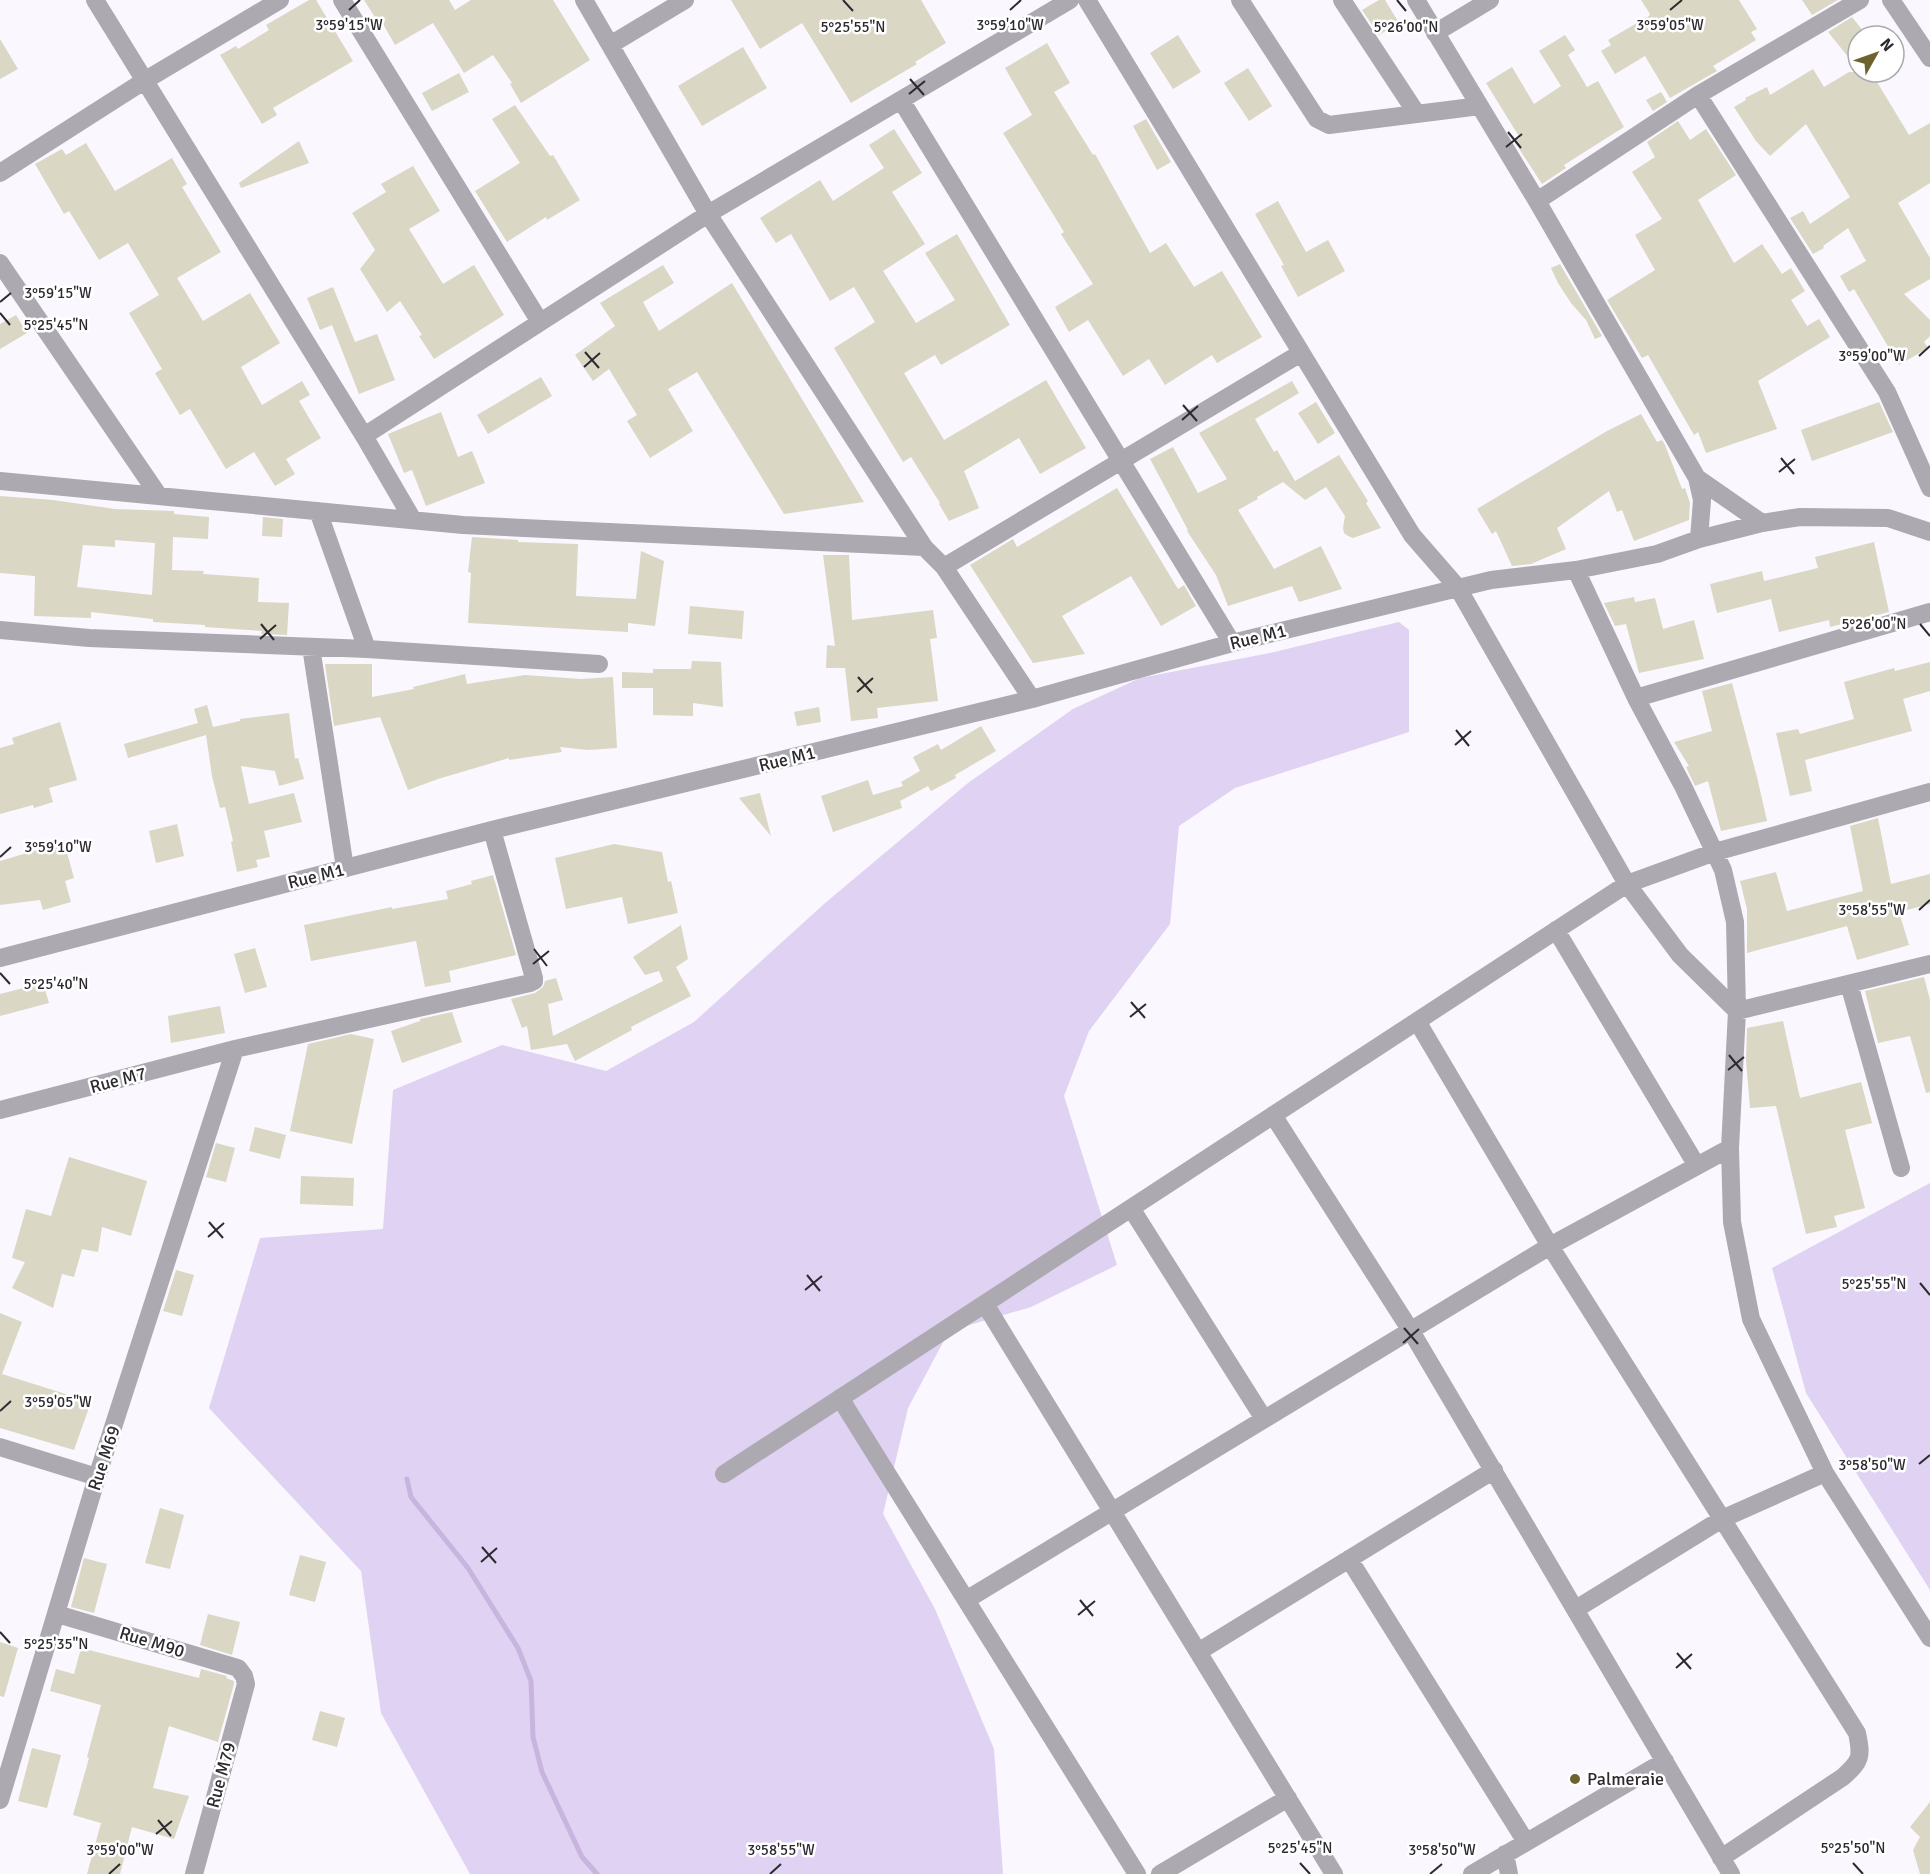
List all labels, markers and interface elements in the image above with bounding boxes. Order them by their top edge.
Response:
text: 3°59'15"W [315,16,383,34]
text: 3°59'10"W [976,16,1044,34]
text: 3°59'05"W [1636,16,1704,34]
text: 5°25'55"N [820,18,886,36]
text: 5°26'00"N [1373,18,1439,36]
north arrow [1846,24,1906,84]
text: N [1875,34,1898,56]
text: 3°59'15"W [24,284,92,302]
text: 5°25'45"N [23,316,89,334]
text: 3°59'00"W [1838,347,1906,365]
text: 5°26'00"N [1841,615,1907,633]
street label: Rue M1 [1227,619,1289,655]
street label: Rue M1 [756,741,818,777]
text: 3°59'10"W [24,838,92,856]
street label: Rue M1 [285,858,347,894]
text: 3°58'55"W [1838,901,1906,919]
text: 5°25'40"N [23,975,89,993]
street label: Rue M7 [87,1062,149,1098]
text: 5°25'55"N [1841,1275,1907,1293]
text: 3°59'05"W [24,1393,92,1411]
street label: Rue M69 [83,1423,125,1493]
text: 3°58'50"W [1838,1456,1906,1474]
street label: Rue M90 [117,1622,187,1662]
text: 5°25'35"N [23,1635,89,1653]
street label: Rue M79 [202,1740,240,1810]
place label: Palmeraie [1587,1768,1664,1790]
marker: Palmeraie [1568,1772,1582,1786]
text: 5°25'45"N [1267,1839,1333,1857]
text: 5°25'50"N [1820,1839,1886,1857]
text: 3°59'00"W [86,1841,154,1859]
text: 3°58'55"W [747,1841,815,1859]
text: 3°58'50"W [1408,1841,1476,1859]

